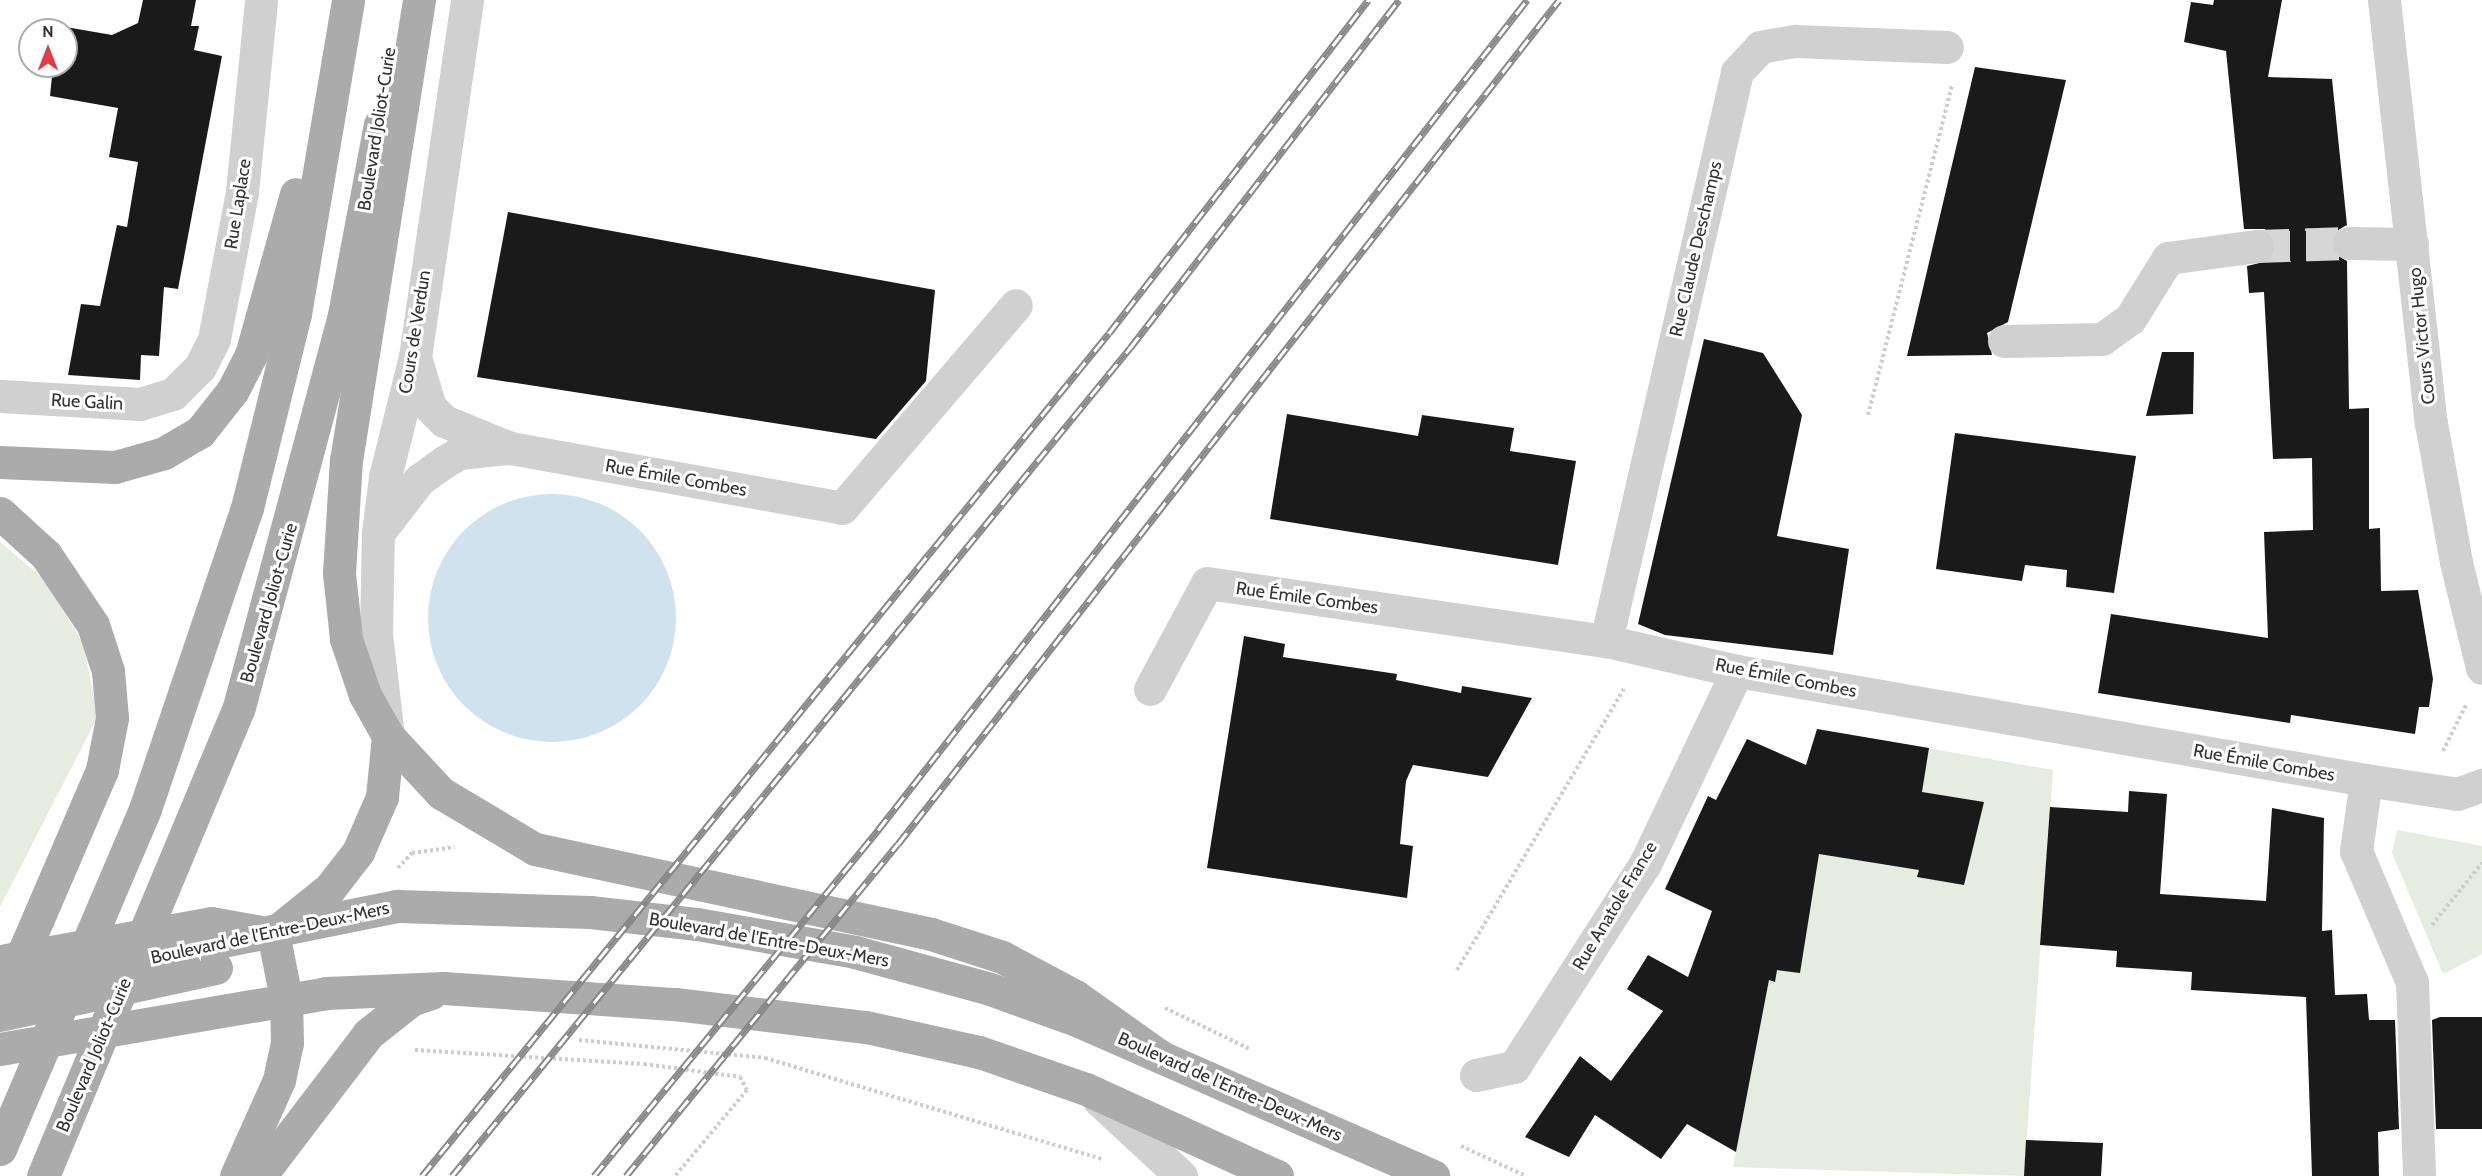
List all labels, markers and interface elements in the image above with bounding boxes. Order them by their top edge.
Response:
north arrow [18,18,78,78]
text: N [42,22,54,41]
street label: Boulevard Joliot-Curie [353,46,401,212]
street label: Rue Laplace [220,157,256,251]
street label: Rue Claude Deschamps [1665,159,1727,339]
street label: Cours Victor Hugo [2404,266,2440,406]
street label: Cours de Verdun [395,269,435,395]
street label: Rue Galin [50,389,124,415]
street label: Rue Émile Combes [604,455,748,501]
street label: Boulevard Joliot-Curie [236,521,302,685]
street label: Rue Émile Combes [1235,577,1379,619]
street label: Rue Émile Combes [1714,654,1858,702]
street label: Rue Émile Combes [2192,740,2336,786]
street label: Rue Anatole France [1568,838,1662,974]
street label: Boulevard de l'Entre-Deux-Mers [149,897,391,969]
street label: Boulevard de l'Entre-Deux-Mers [647,908,891,972]
street label: Boulevard Joliot-Curie [52,975,136,1135]
street label: Boulevard de l'Entre-Deux-Mers [1115,1028,1345,1146]

